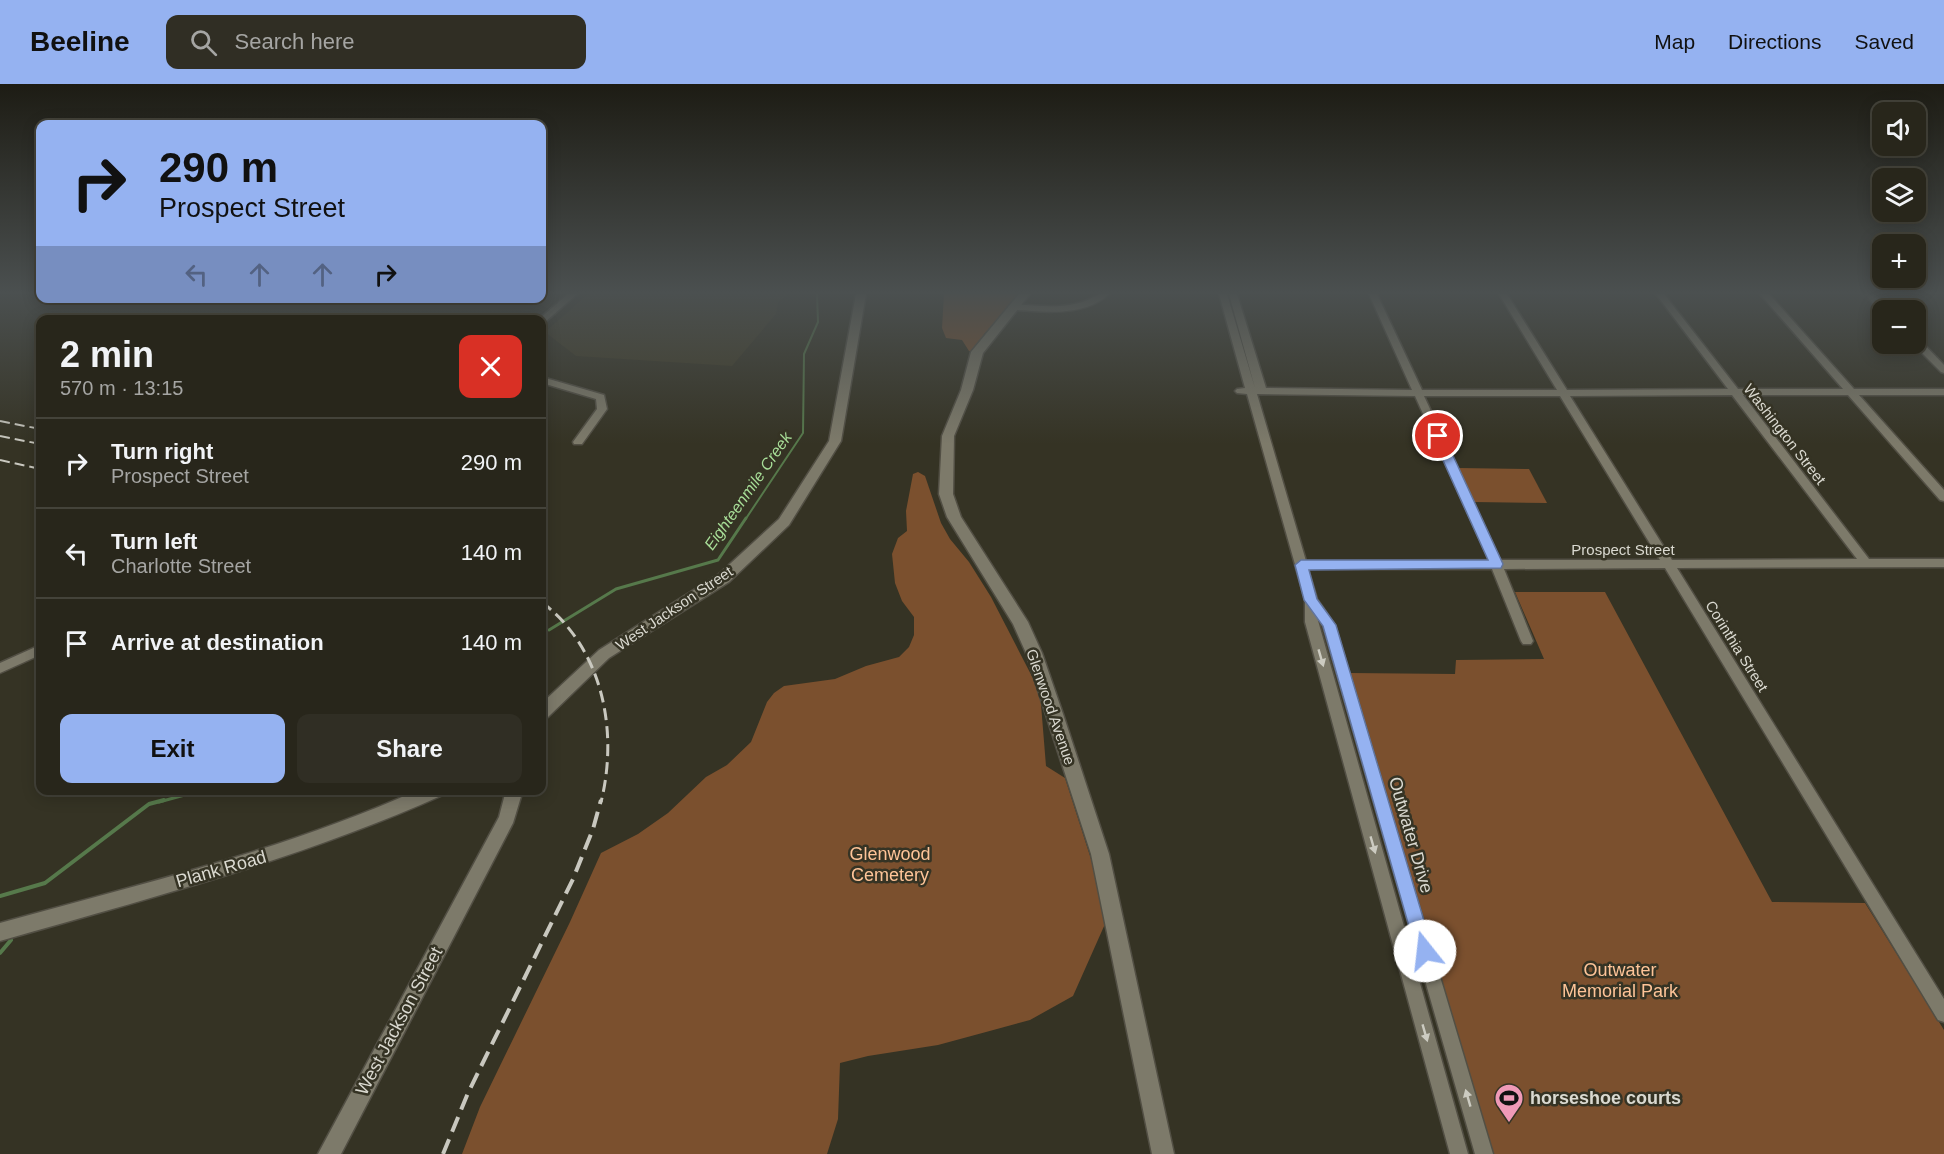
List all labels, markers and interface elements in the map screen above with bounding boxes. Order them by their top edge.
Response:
search box [166,15,586,69]
text: Beeline [30,26,130,57]
icon: search [187,26,220,59]
text: Search here [235,29,354,54]
text: Map [1654,30,1695,53]
text: Directions [1728,30,1821,53]
text: Saved [1854,30,1914,53]
map controls [1872,102,1926,354]
button: sound [1872,102,1926,156]
icon: right [60,144,138,222]
text: 290 m [159,144,278,191]
button: layers [1872,168,1926,222]
text: Prospect Street [159,193,345,223]
button: + [1872,234,1926,288]
icon: left [180,258,213,291]
icon: ahead [243,258,276,291]
icon: ahead [306,258,339,291]
icon: right [369,258,402,291]
button: − [1872,300,1926,354]
text: 2 min [60,334,154,375]
button: close [459,335,522,398]
text: 570 m · 13:15 [60,377,183,399]
street label: Washington Street [1740,380,1830,488]
pin [1412,410,1463,461]
icon: arrive [1421,419,1454,452]
water label: Eighteenmile Creek [701,428,796,553]
text: Turn right [111,439,213,464]
icon: right [60,447,93,480]
text: 290 m [461,450,522,475]
text: Prospect Street [111,465,249,487]
text: Turn left [111,529,197,554]
icon: left [60,537,93,570]
text: 140 m [461,540,522,565]
street label: Prospect Street [1571,541,1676,558]
text: Charlotte Street [111,555,251,577]
street label: West Jackson Street [612,562,736,653]
street label: Corinthia Street [1702,597,1772,695]
icon: arrive [60,627,93,660]
text: Arrive at destination [111,630,324,655]
text: 140 m [461,630,522,655]
street label: Glenwood Avenue [1023,647,1079,767]
one-way arrow [1316,648,1326,667]
button: Exit [60,714,285,783]
button: Share [297,714,522,783]
street label: Outwater Drive [1385,775,1437,895]
one-way arrow [1369,837,1378,855]
park label: Glenwood Cemetery [849,844,931,885]
street label: Plank Road [174,847,268,891]
position arrow [1393,919,1457,983]
street label: West Jackson Street [352,944,446,1098]
park label: Outwater Memorial Park [1562,960,1679,1001]
one-way arrow [1421,1024,1430,1042]
sports icon: horseshoe courts [1493,1082,1525,1124]
place label: horseshoe courts [1530,1088,1681,1108]
one-way arrow [1463,1089,1472,1107]

